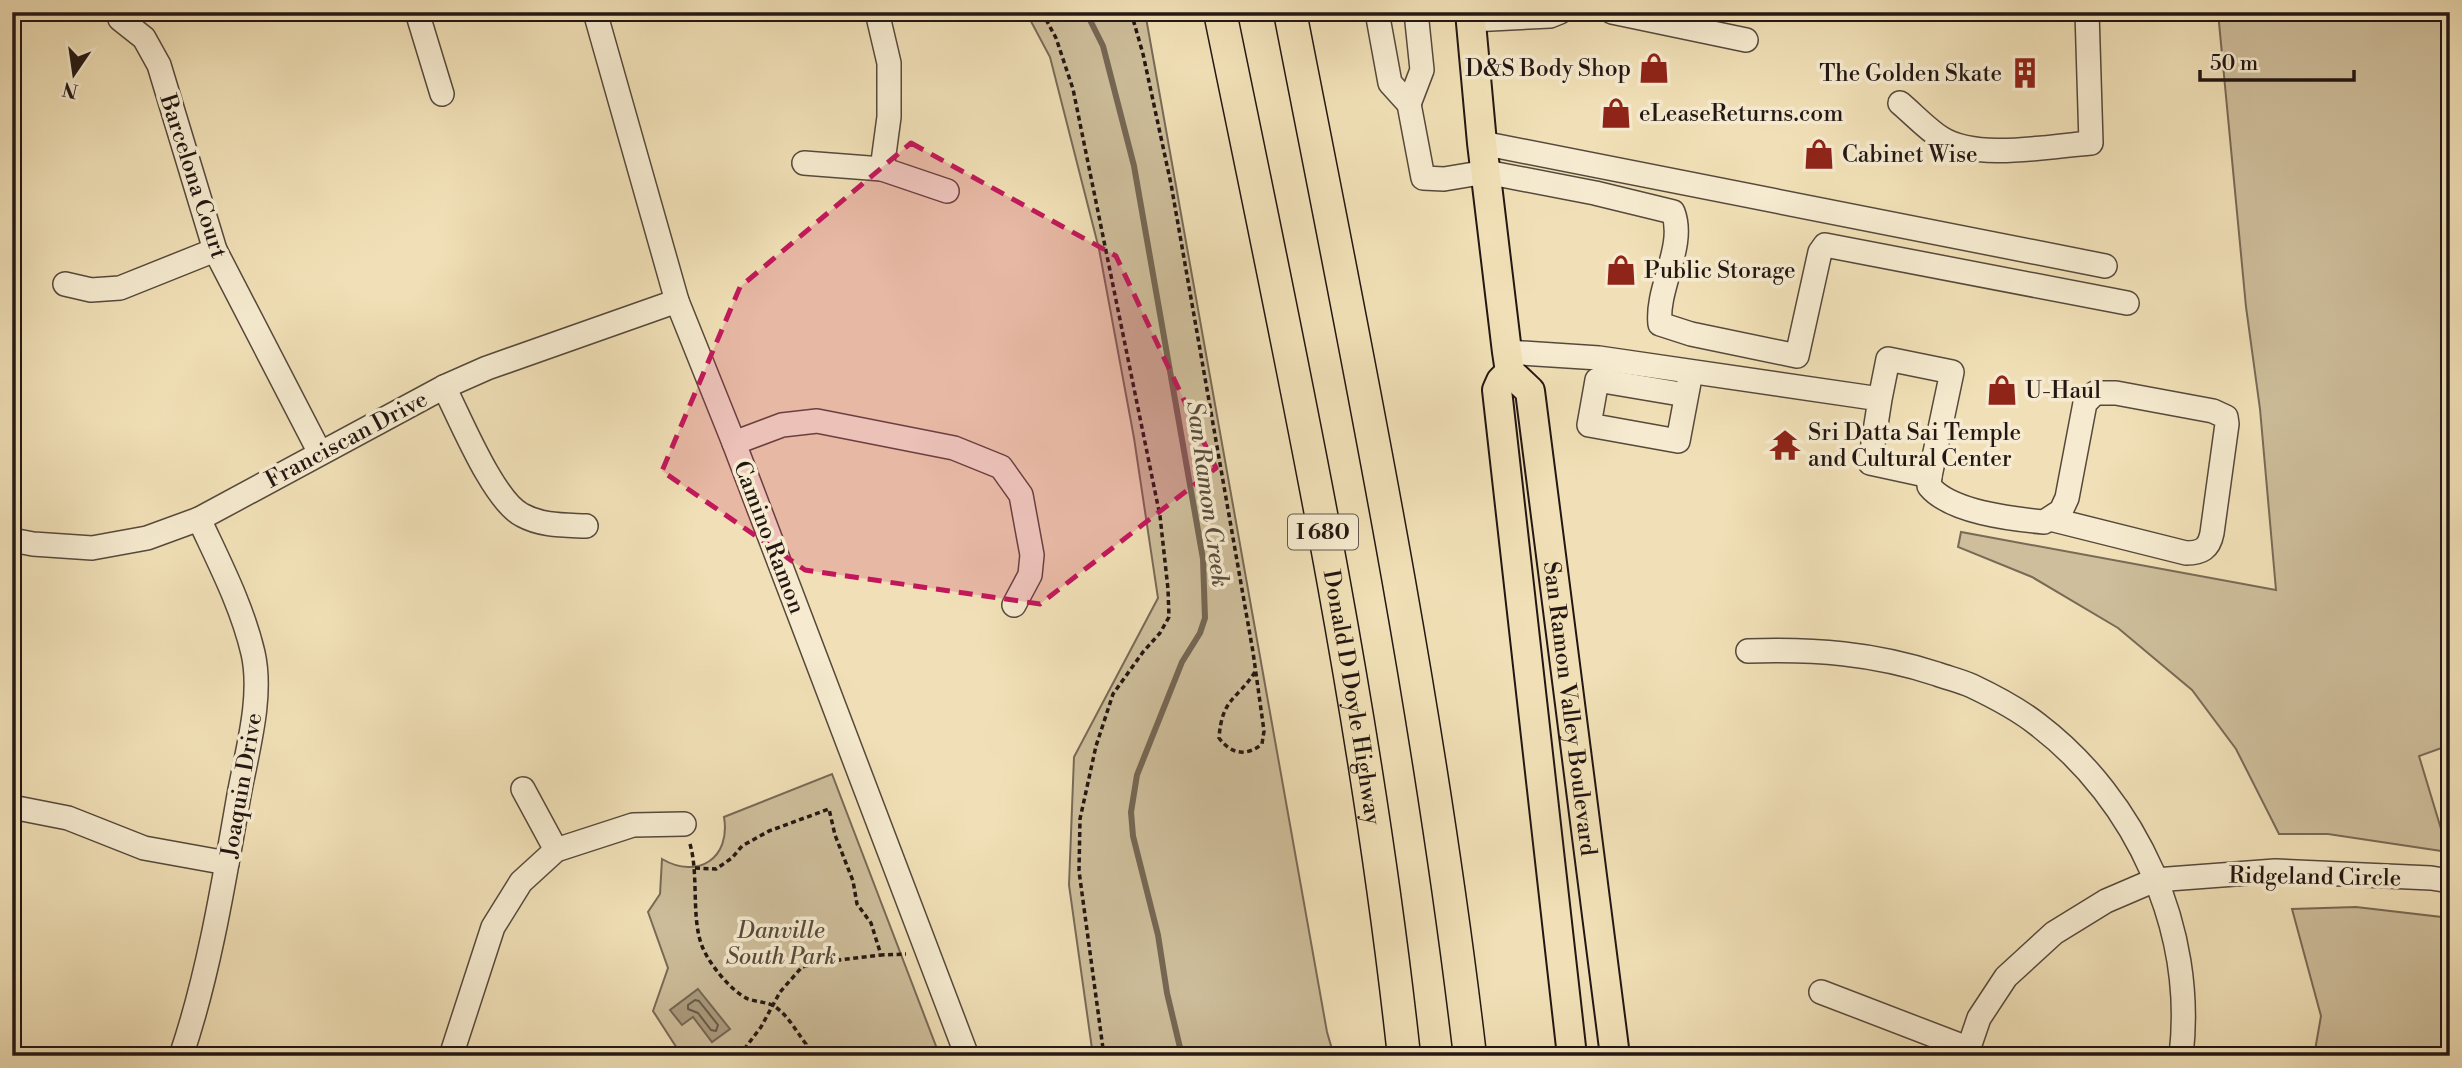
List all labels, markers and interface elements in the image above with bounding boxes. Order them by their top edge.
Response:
north arrow [38,38,108,108]
scale bar [2200,38,2354,82]
shop icon: D&S Body Shop [1637,51,1671,85]
text: 50 m [2210,51,2258,77]
place label: D&S Body Shop [1465,55,1631,83]
building icon: The Golden Skate [2008,56,2042,90]
place label: The Golden Skate [1819,60,2002,88]
text: N [60,76,80,103]
street label: Barcelona Court [153,90,233,262]
shop icon: eLeaseReturns.com [1599,96,1633,130]
place label: eLeaseReturns.com [1639,100,1843,128]
shop icon: Cabinet Wise [1802,137,1836,171]
place label: Cabinet Wise [1842,141,1978,169]
shop icon: Public Storage [1604,253,1638,287]
place label: Public Storage [1644,257,1796,285]
shop icon: U-Haul [1985,373,2019,407]
place label: U-Haul [2025,377,2101,405]
street label: Franciscan Drive [261,385,432,494]
water label: San Ramon Creek [1179,399,1235,589]
place label: Sri Datta Sai Temple and Cultural Center [1808,419,2021,473]
temple icon: Sri Datta Sai Temple and Cultural Center [1768,428,1802,462]
street label: Camino Ramon [727,457,811,618]
road number: I 680 [1288,514,1358,550]
street label: San Ramon Valley Boulevard [1537,560,1602,858]
street label: Donald D Doyle Highway [1317,567,1387,828]
street label: Joaquin Drive [215,711,268,861]
street label: Ridgeland Circle [2228,861,2402,893]
park label: Danville South Park [726,917,836,971]

